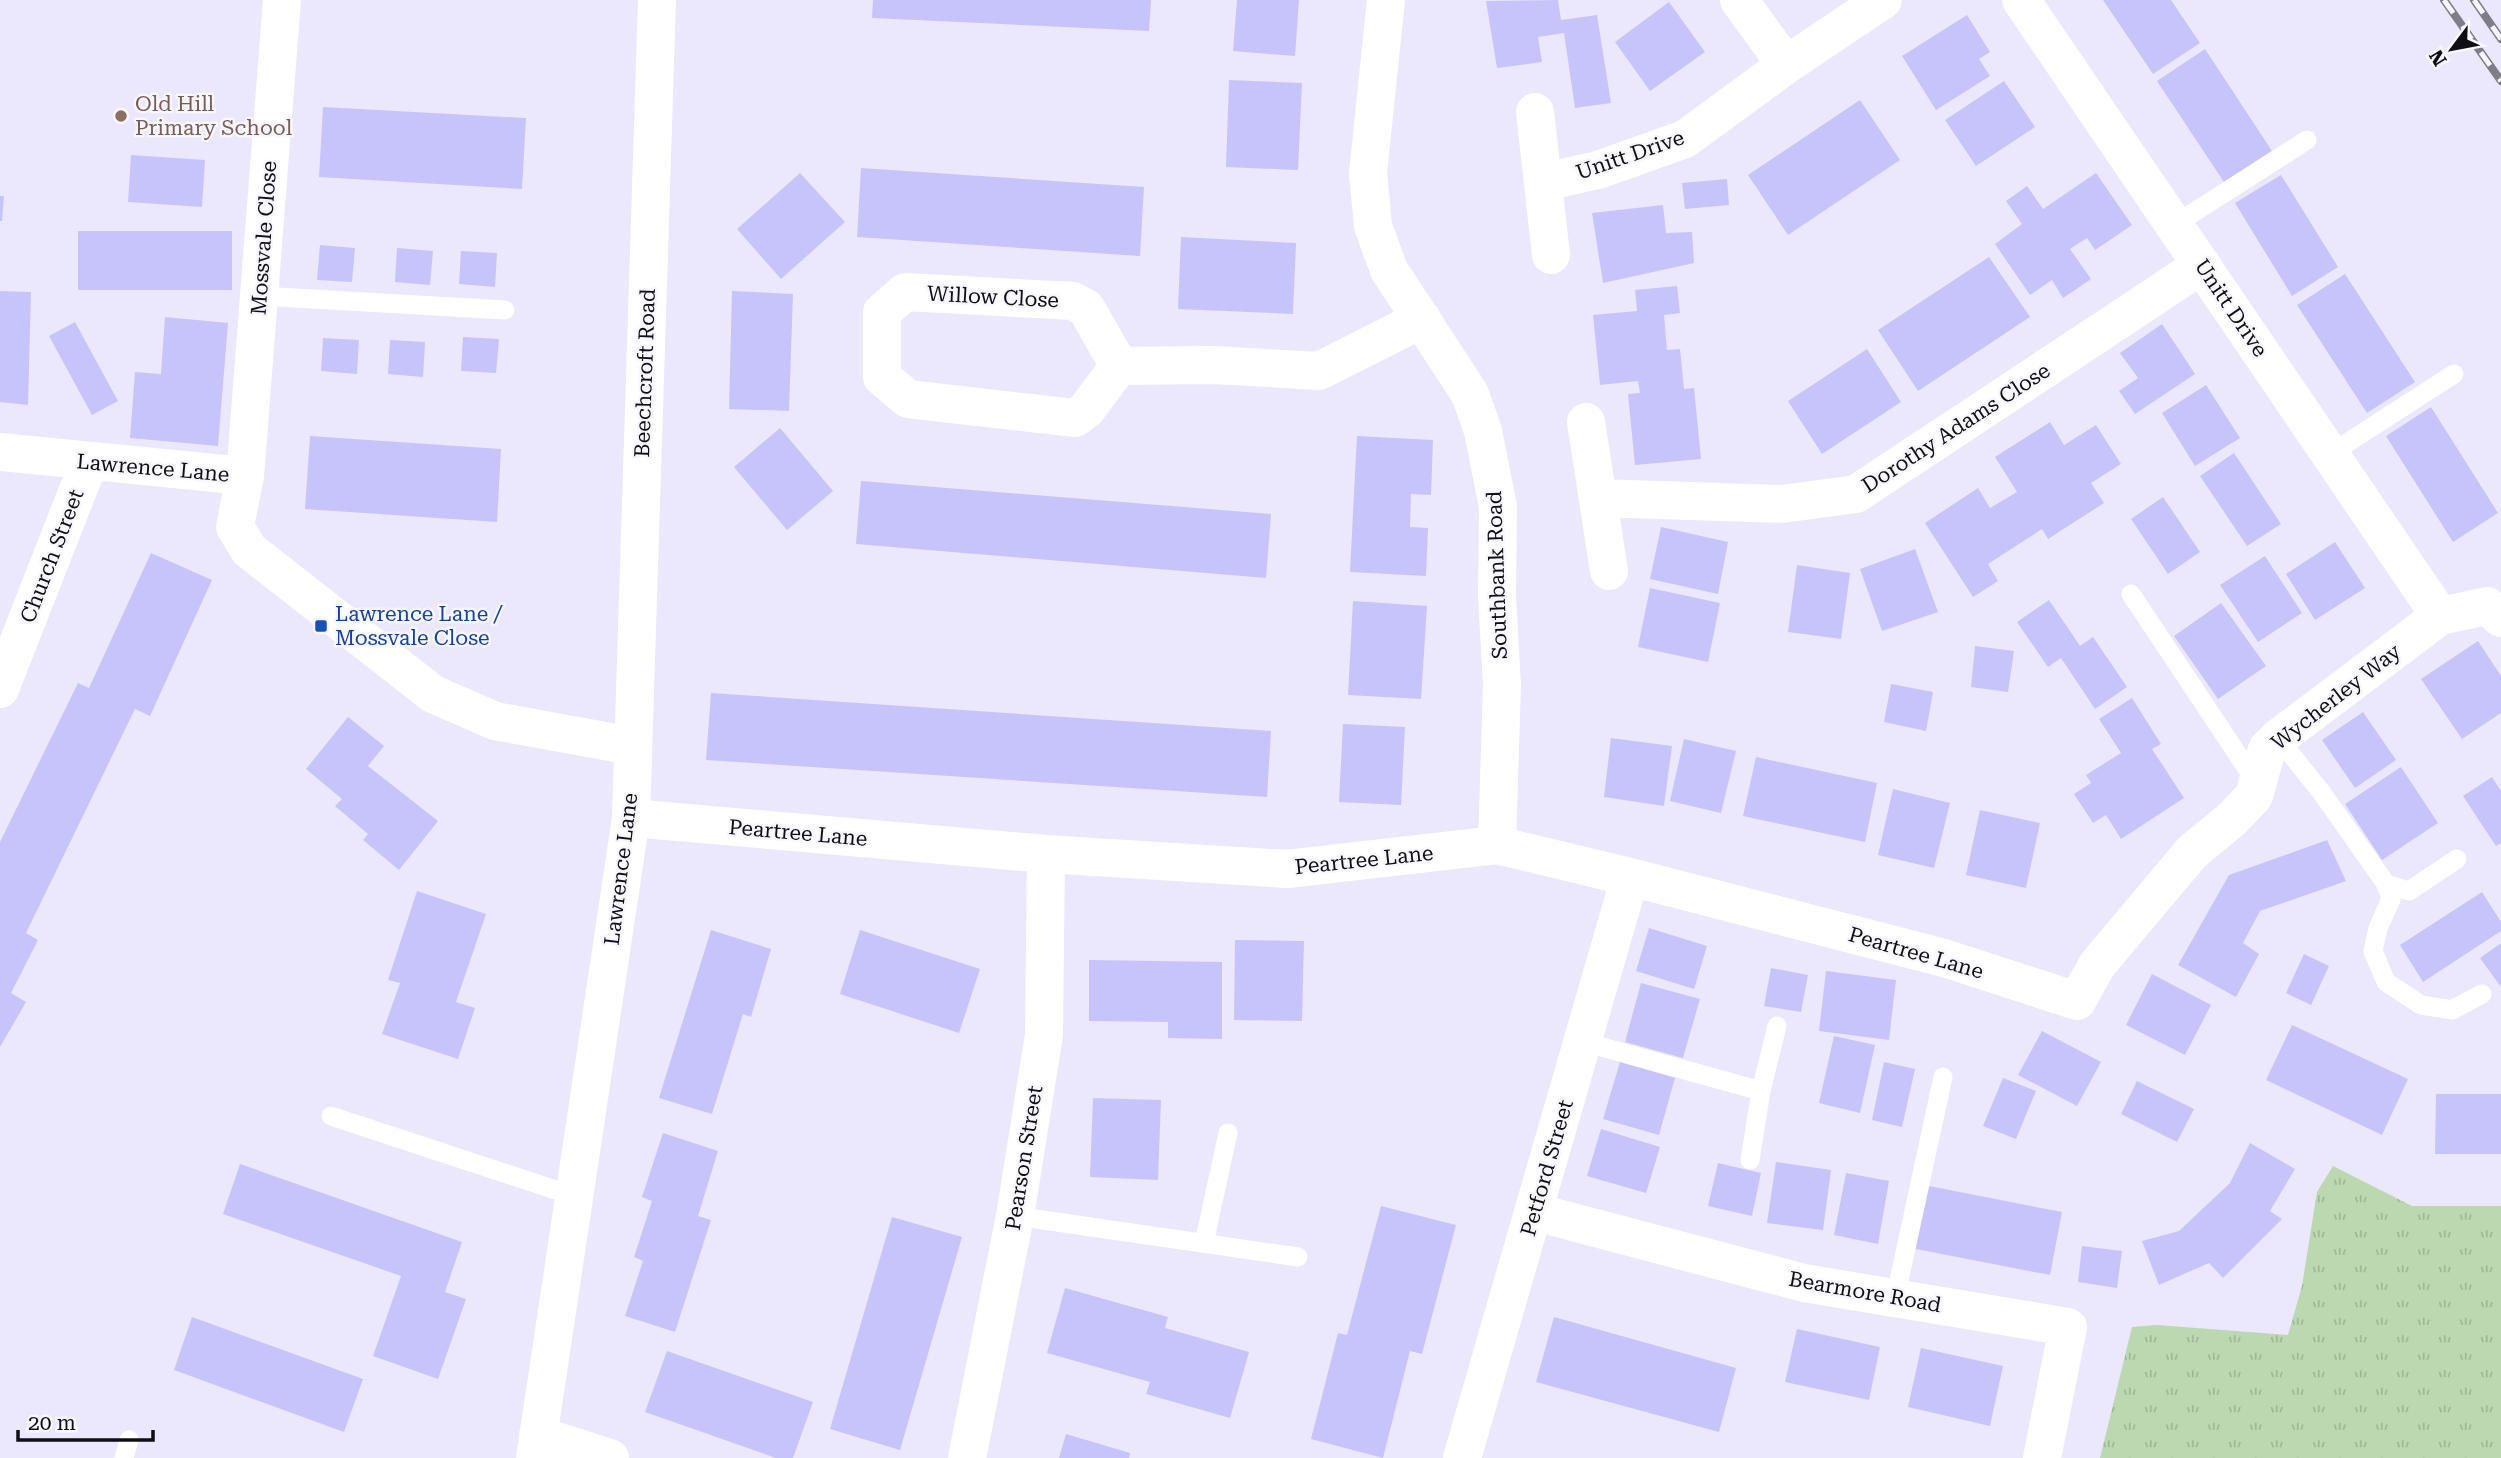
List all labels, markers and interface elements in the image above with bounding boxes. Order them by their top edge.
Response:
north arrow [2417,14,2487,84]
text: N [2424,45,2452,70]
place label: Old Hill Primary School [135,92,293,140]
marker: Old Hill Primary School [113,108,129,124]
street label: Unitt Drive [1573,125,1687,185]
street label: Mossvale Close [247,160,281,316]
street label: Unitt Drive [2190,255,2272,361]
street label: Willow Close [926,282,1060,312]
street label: Beechcroft Road [630,288,660,458]
street label: Dorothy Adams Close [1858,358,2054,498]
street label: Lawrence Lane [76,449,230,487]
street label: Church Street [16,486,88,626]
street label: Southbank Road [1482,490,1512,660]
place label: Lawrence Lane / Mossvale Close [335,602,504,650]
marker: Lawrence Lane / Mossvale Close [313,618,329,634]
street label: Wycherley Way [2267,639,2406,755]
street label: Lawrence Lane [600,791,642,947]
street label: Peartree Lane [728,815,868,851]
street label: Peartree Lane [1294,841,1434,879]
street label: Peartree Lane [1846,922,1986,984]
street label: Pearson Street [1001,1084,1047,1232]
street label: Petford Street [1516,1097,1578,1239]
street label: Bearmore Road [1787,1267,1944,1317]
scale bar [18,1398,152,1442]
text: 20 m [28,1411,76,1435]

